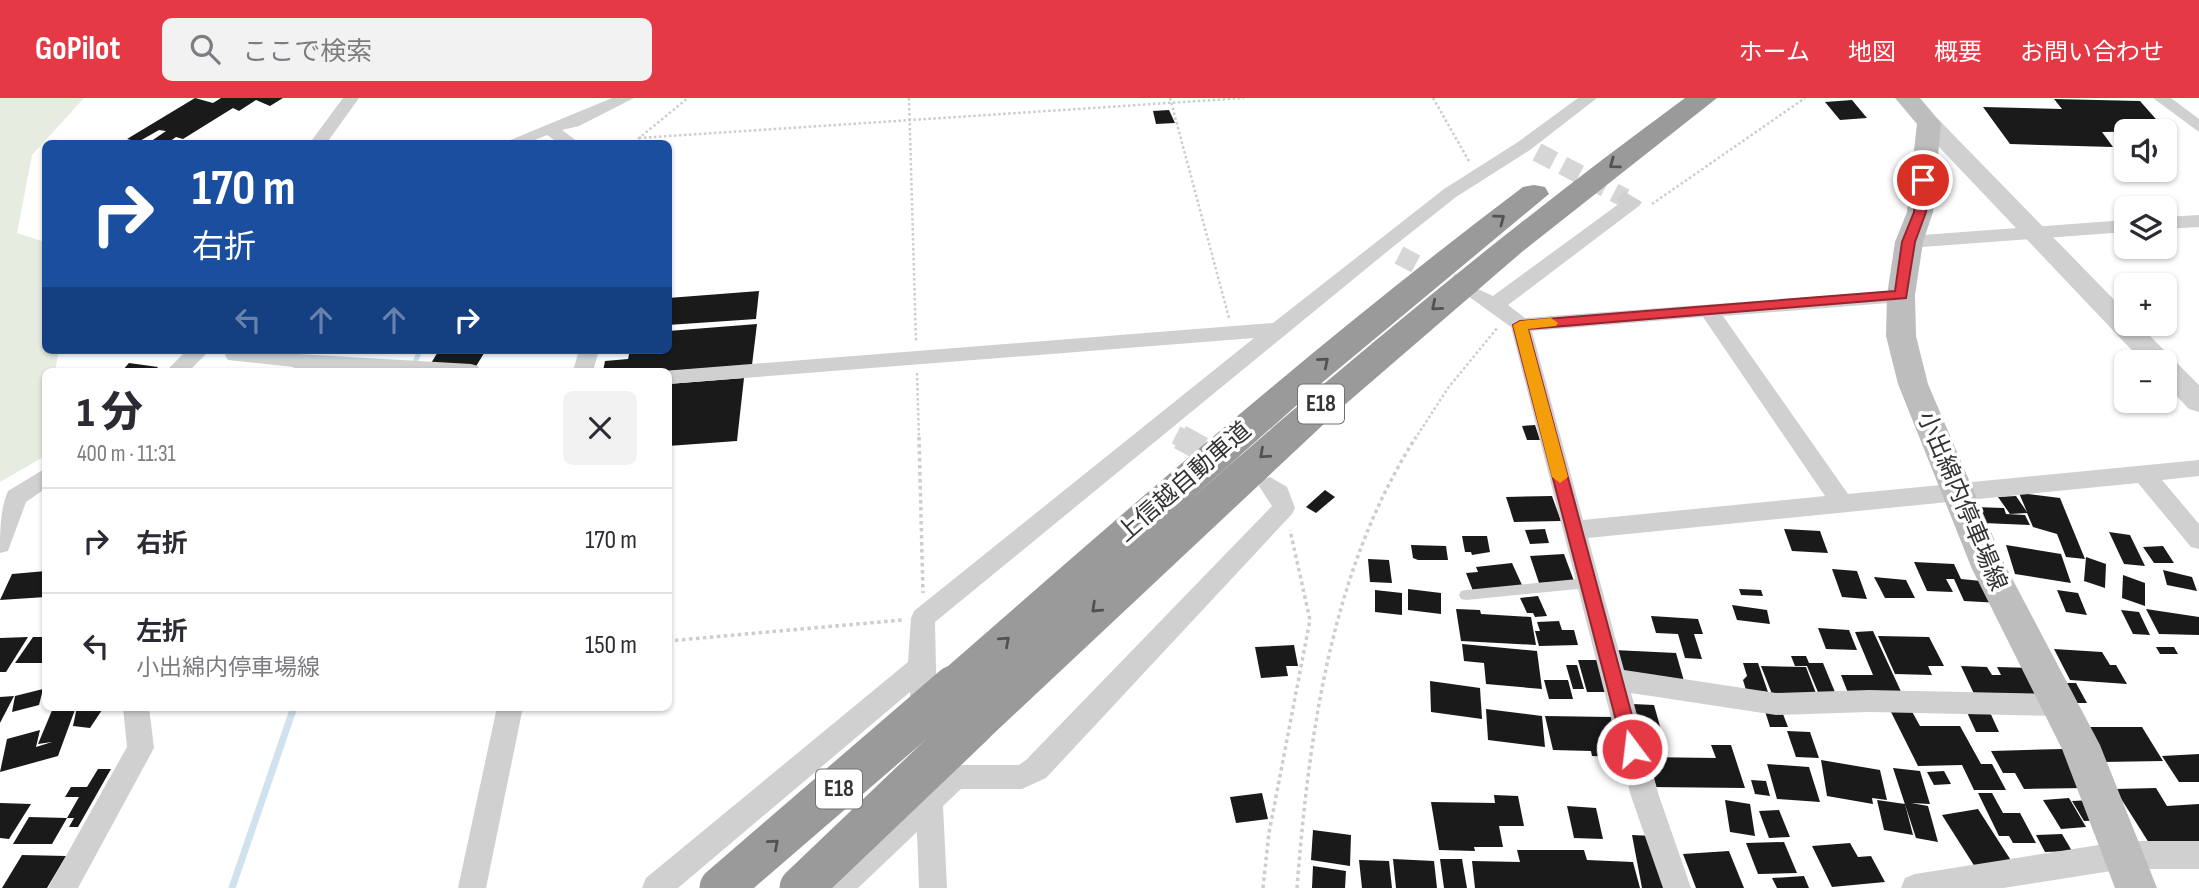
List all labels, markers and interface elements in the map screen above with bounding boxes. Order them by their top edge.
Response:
search box [162,18,652,81]
text: GoPilot [35,29,120,69]
icon: search [186,30,224,68]
text: ここで検索 [242,37,372,68]
text: ホーム [1739,38,1810,67]
text: 地図 [1848,38,1896,67]
text: 概要 [1934,38,1982,67]
text: お問い合わせ [2020,38,2164,67]
map controls [2114,119,2177,413]
button: sound [2114,119,2177,182]
pin [1893,150,1953,210]
one-way arrow [1609,155,1622,168]
text: 170 m [192,160,296,219]
icon: arrive [1904,161,1942,199]
icon: right [77,168,168,259]
button: layers [2114,196,2177,259]
one-way arrow [1492,214,1505,227]
text: 右折 [192,228,256,267]
button: + [2114,273,2177,336]
one-way arrow [1431,298,1444,310]
icon: left [229,301,267,339]
icon: ahead [302,301,340,339]
icon: ahead [375,301,413,339]
icon: right [448,301,486,339]
button: − [2114,350,2177,413]
one-way arrow [1316,358,1328,371]
road number: E18 [1298,384,1344,424]
text: 1 分 [77,388,143,439]
button: close [563,391,637,465]
street label: 小出綿内停車場線 [1911,407,2013,595]
street label: 上信越自動車道 [1111,416,1257,548]
text: 400 m · 11:31 [77,440,176,468]
one-way arrow [1259,446,1272,458]
icon: right [77,522,115,560]
text: 170 m [585,525,637,556]
text: 右折 [136,529,188,560]
one-way arrow [1091,600,1104,612]
text: 左折 [136,617,188,648]
icon: left [77,627,115,665]
text: 150 m [585,630,637,661]
one-way arrow [997,637,1010,649]
text: 小出綿内停車場線 [136,654,320,682]
position arrow [1595,712,1669,786]
road number: E18 [816,769,862,808]
one-way arrow [766,840,779,852]

